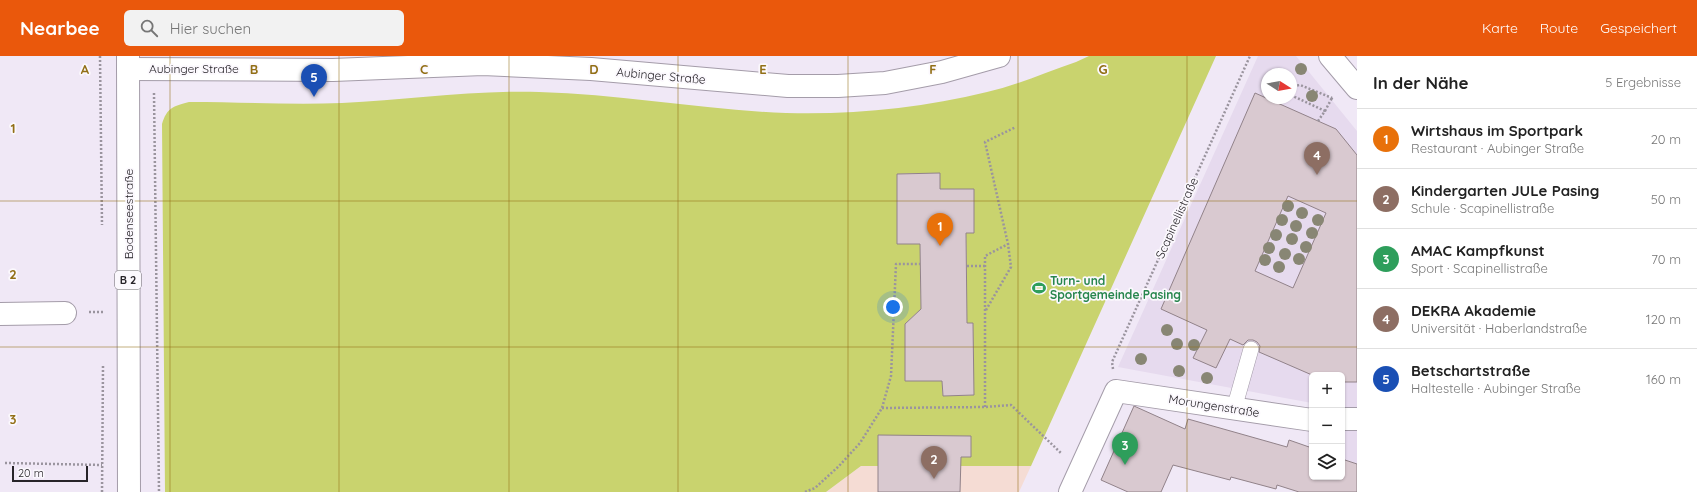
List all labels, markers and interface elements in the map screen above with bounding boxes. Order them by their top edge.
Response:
search box [124,10,404,46]
text: Nearbee [20,16,100,40]
icon: search [138,17,160,39]
text: Hier suchen [170,19,251,38]
text: Karte [1482,19,1518,37]
text: Route [1540,19,1578,37]
text: Gespeichert [1600,19,1677,37]
text: A [81,61,90,77]
street label: Aubinger Straße [149,61,239,76]
text: B [250,61,258,77]
text: C [420,61,428,77]
text: D [589,61,599,77]
text: E [759,61,767,77]
text: F [929,61,937,77]
text: G [1098,61,1108,77]
pin: 5 [301,64,327,97]
street label: Aubinger Straße [616,64,707,87]
north arrow [1261,68,1297,104]
text: In der Nähe [1373,72,1469,93]
text: 5 Ergebnisse [1605,74,1681,90]
text: 1 [10,120,16,136]
text: Wirtshaus im Sportpark [1411,121,1583,140]
text: 1 [1383,131,1389,147]
text: 20 m [1651,131,1681,147]
text: Restaurant · Aubinger Straße [1411,140,1584,156]
pin: 4 [1304,142,1330,175]
street label: Bodenseestraße [121,168,136,259]
street label: Scapinellistraße [1152,175,1201,261]
text: Kindergarten JULe Pasing [1411,181,1599,200]
text: 2 [1382,191,1390,207]
text: 50 m [1651,191,1681,207]
text: Schule · Scapinellistraße [1411,200,1554,216]
pin: 1 [927,213,953,246]
text: AMAC Kampfkunst [1411,241,1545,260]
text: 3 [1383,251,1389,267]
text: 70 m [1651,251,1681,267]
text: Sport · Scapinellistraße [1411,260,1548,276]
text: 2 [9,266,17,282]
road number: B 2 [115,271,141,289]
place label: Turn- und Sportgemeinde Pasing [1050,273,1181,302]
sports icon: Turn- und Sportgemeinde Pasing [1031,280,1047,296]
your location [883,297,903,317]
text: DEKRA Akademie [1411,301,1536,320]
text: 4 [1382,311,1390,327]
text: 120 m [1646,311,1681,327]
text: Universität · Haberlandstraße [1411,320,1587,336]
text: Betschartstraße [1411,361,1530,380]
text: 5 [1382,371,1390,387]
text: 160 m [1646,371,1681,387]
map controls [1309,372,1345,480]
button: + [1309,372,1345,408]
text: Haltestelle · Aubinger Straße [1411,380,1581,396]
street label: Morungenstraße [1167,391,1261,420]
button: − [1309,408,1345,444]
text: 3 [10,411,17,427]
pin: 3 [1112,432,1138,465]
button: layers [1309,444,1345,480]
pin: 2 [921,446,947,479]
scale bar [12,464,88,483]
text: 20 m [18,466,44,480]

